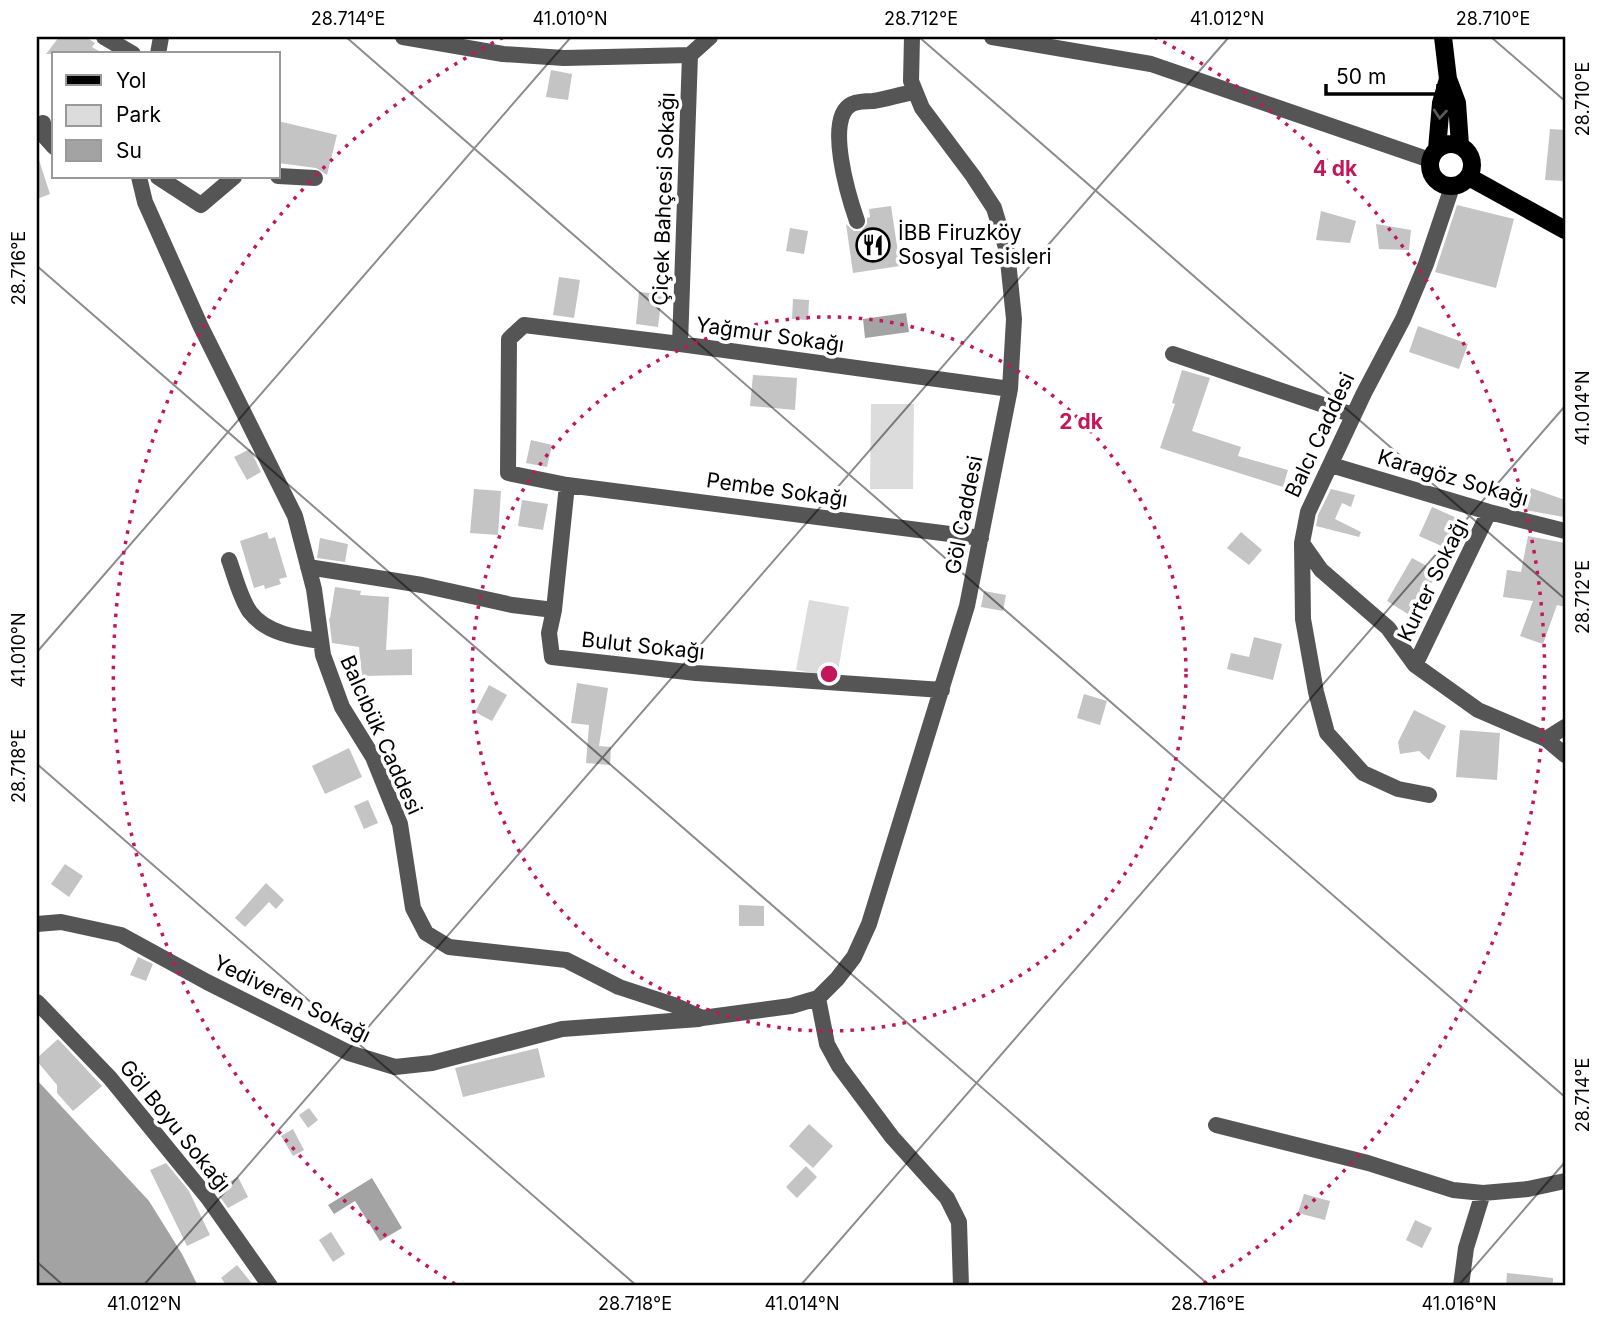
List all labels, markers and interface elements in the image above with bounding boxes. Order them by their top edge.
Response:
text: 28.714°E [311,8,385,29]
text: 41.010°N [532,8,608,29]
text: 28.712°E [884,8,958,29]
text: 41.012°N [1190,8,1264,29]
text: 28.710°E [1456,8,1530,29]
legend [52,52,280,178]
scale bar [1326,52,1438,96]
text: 28.710°E [1572,62,1593,136]
text: 50 m [1336,64,1386,89]
text: Yol [116,68,146,93]
street label: Çiçek Bahçesi Sokağı [647,92,680,306]
text: Park [116,102,161,127]
one-way arrow [1433,108,1448,119]
text: Su [116,138,142,163]
text: 4 dk [1313,156,1358,181]
place label: İBB Firuzköy Sosyal Tesisleri [898,219,1052,269]
restaurant icon: İBB Firuzköy Sosyal Tesisleri [854,226,892,264]
text: 28.716°E [8,231,29,305]
street label: Yağmur Sokağı [694,312,846,357]
street label: Balcı Caddesi [1280,368,1359,501]
text: 41.014°N [1572,370,1593,446]
text: 2 dk [1059,409,1104,434]
street label: Karagöz Sokağı [1375,444,1531,511]
street label: Göl Caddesi [940,453,987,576]
street label: Pembe Sokağı [705,467,849,512]
street label: Kurter Sokağı [1392,514,1473,646]
text: 28.712°E [1572,560,1593,634]
text: 41.010°N [8,612,29,688]
street label: Bulut Sokağı [580,627,706,664]
street label: Balcıbük Caddesi [335,651,428,818]
centre of rings [817,662,841,686]
text: 28.718°E [8,729,29,803]
street label: Yediveren Sokağı [209,950,375,1047]
street label: Göl Boyu Sokağı [114,1055,236,1197]
text: 28.714°E [1572,1058,1593,1132]
text: 41.012°N [107,1293,181,1314]
text: 28.718°E [598,1293,672,1314]
text: 41.014°N [764,1293,840,1314]
text: 28.716°E [1171,1293,1245,1314]
text: 41.016°N [1422,1293,1496,1314]

